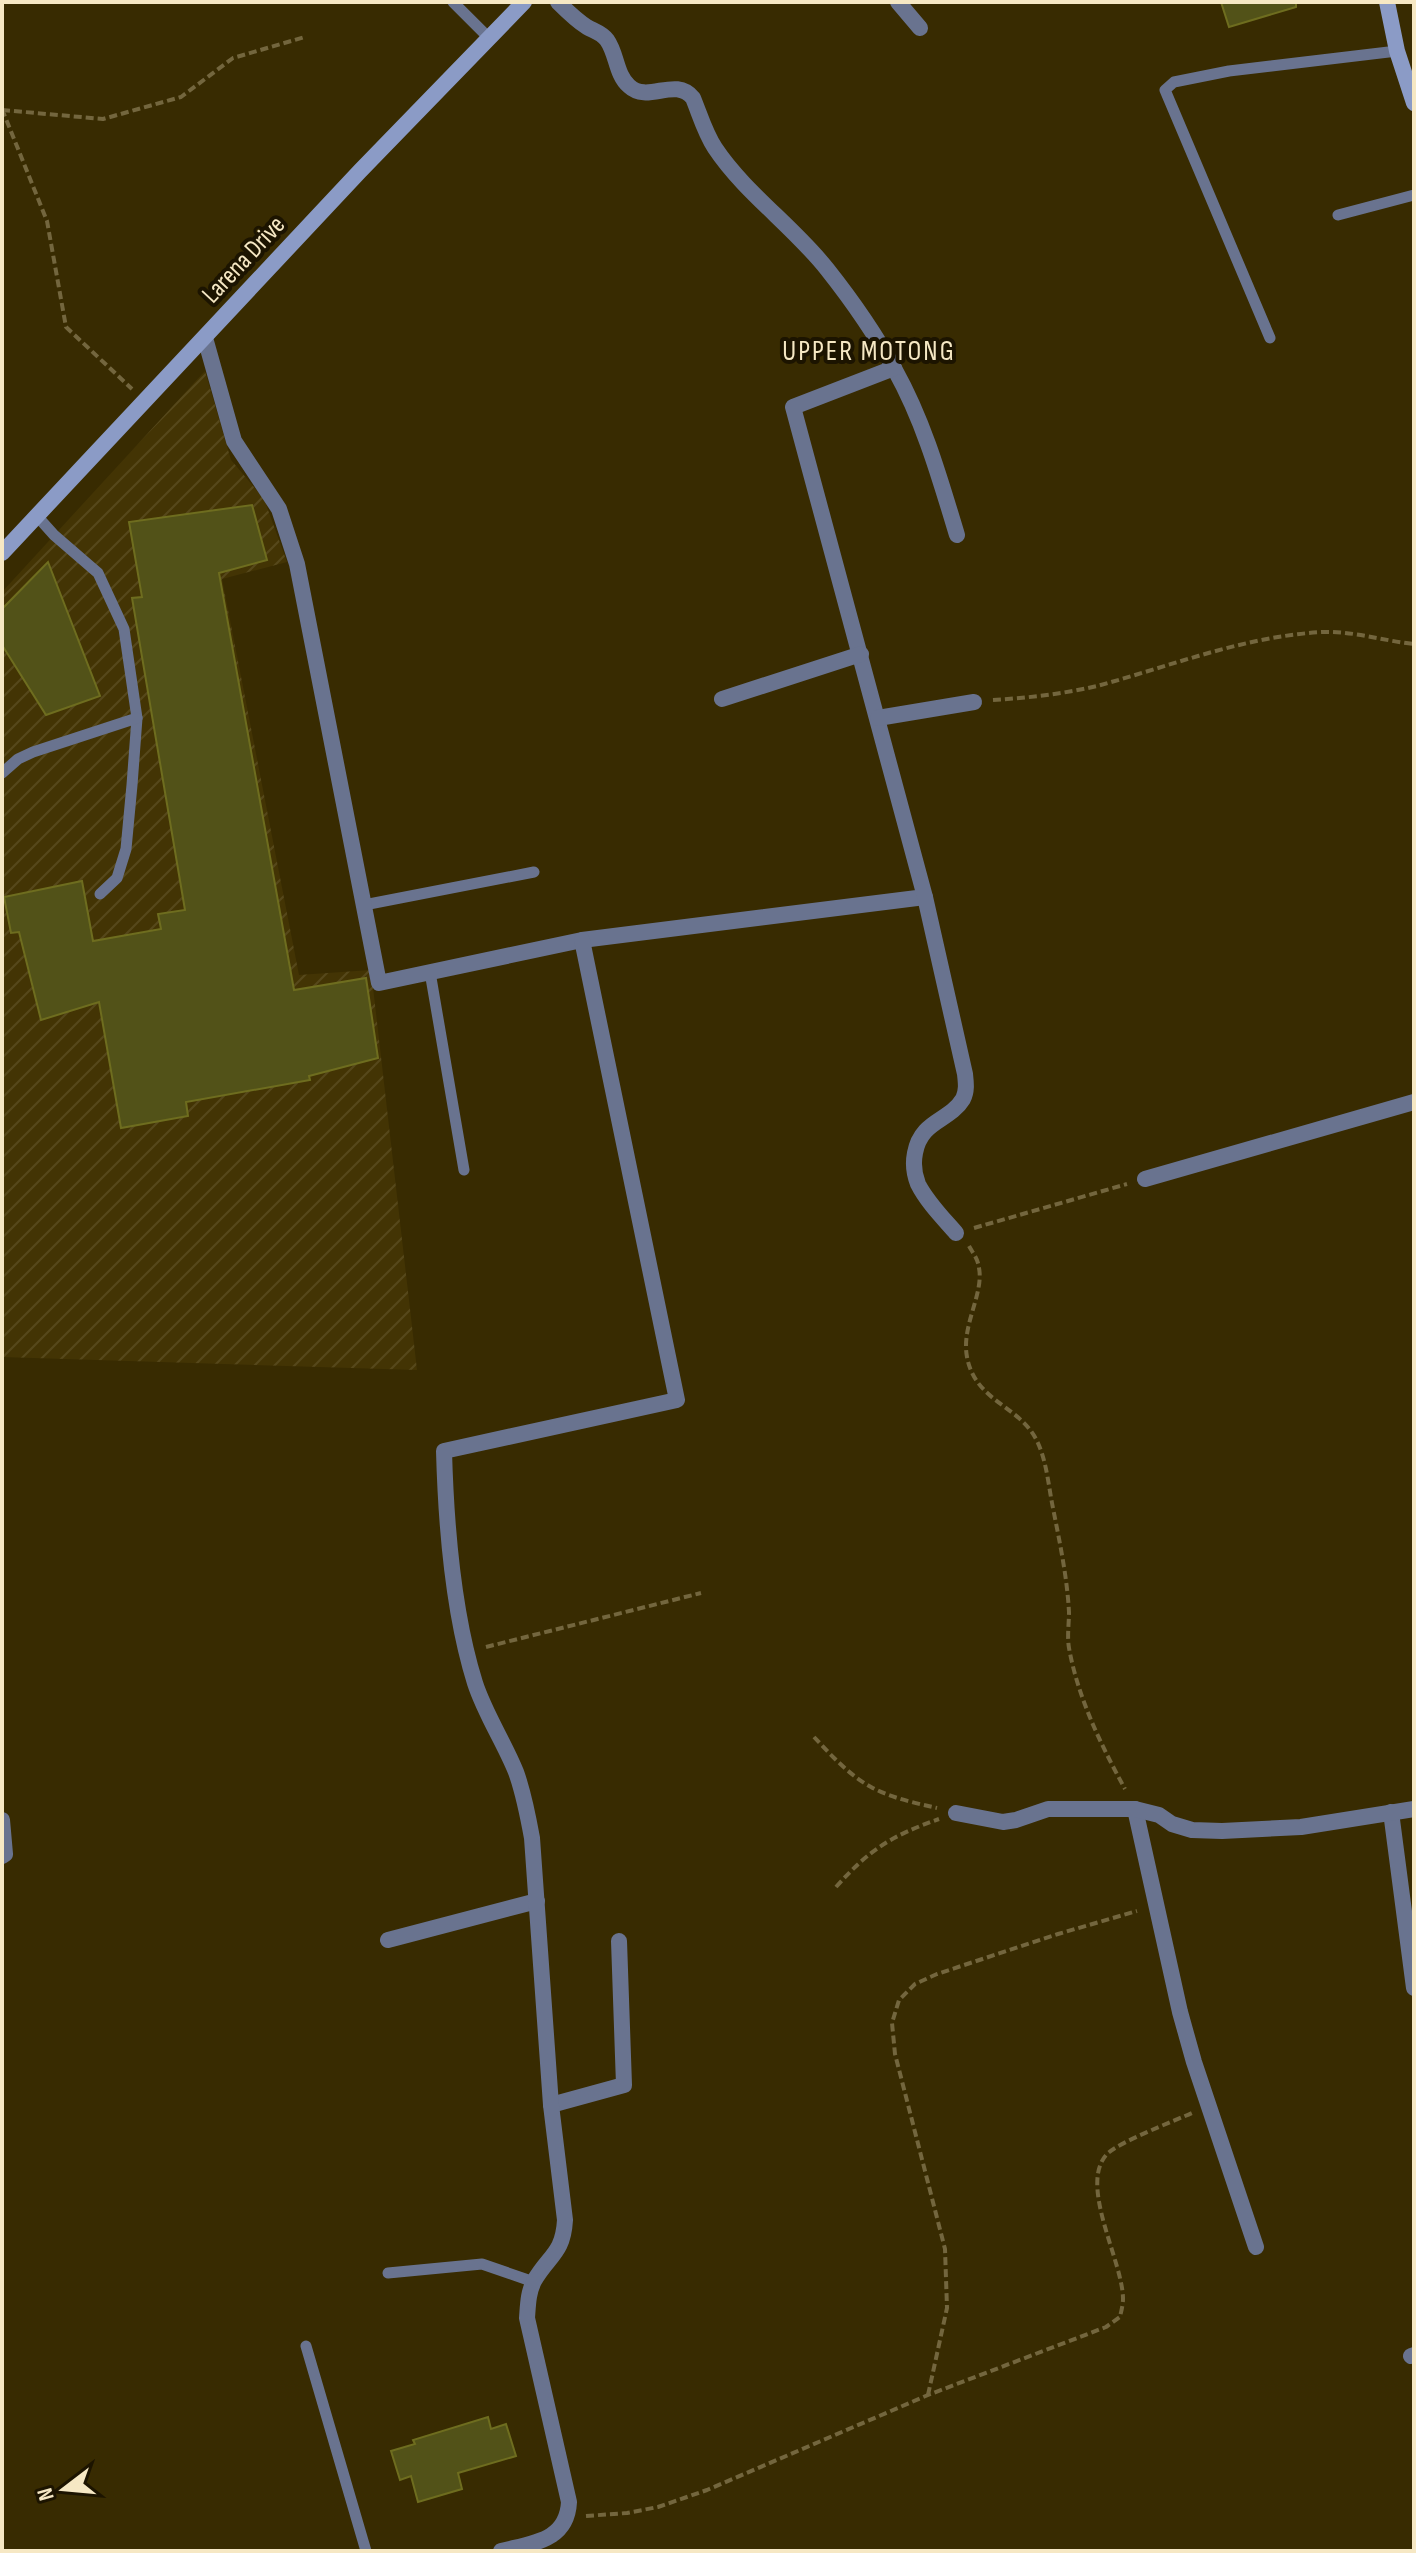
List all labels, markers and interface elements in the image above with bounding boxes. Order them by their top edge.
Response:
street label: Larena Drive [196,210,292,310]
district label: UPPER MOTONG [782,335,956,368]
north arrow [24,2449,104,2529]
text: N [32,2485,61,2503]

